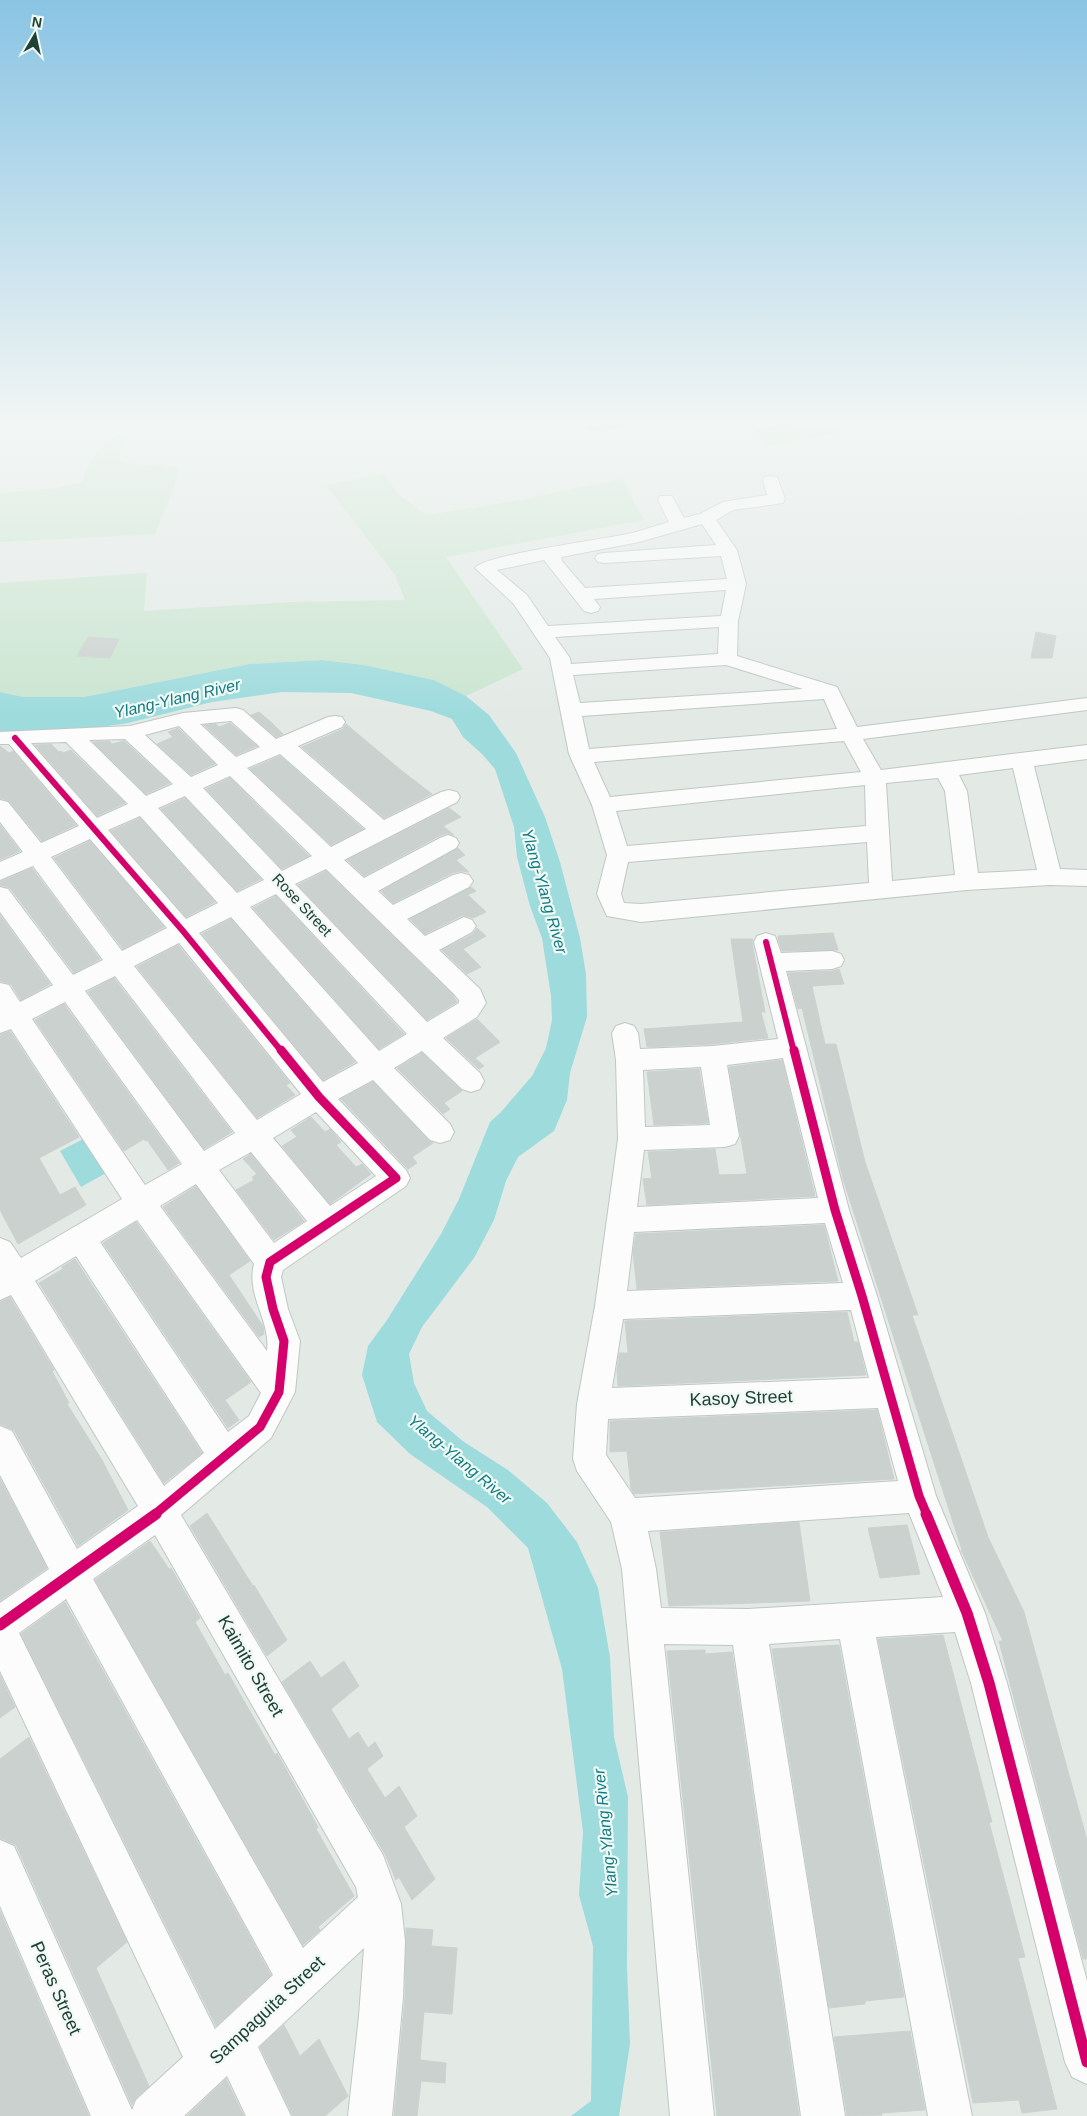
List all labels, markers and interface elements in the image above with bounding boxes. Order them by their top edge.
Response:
north arrow [10,10,60,60]
text: N [31,13,43,31]
water label: Ylang-Ylang River [112,676,243,721]
water label: Ylang-Ylang River [519,827,571,956]
street label: Rose Street [269,870,336,940]
street label: Kasoy Street [689,1386,793,1410]
water label: Ylang-Ylang River [405,1411,515,1508]
street label: Kaimito Street [214,1612,288,1720]
water label: Ylang-Ylang River [590,1767,621,1898]
street label: Peras Street [27,1938,85,2038]
street label: Sampaguita Street [206,1952,328,2068]

